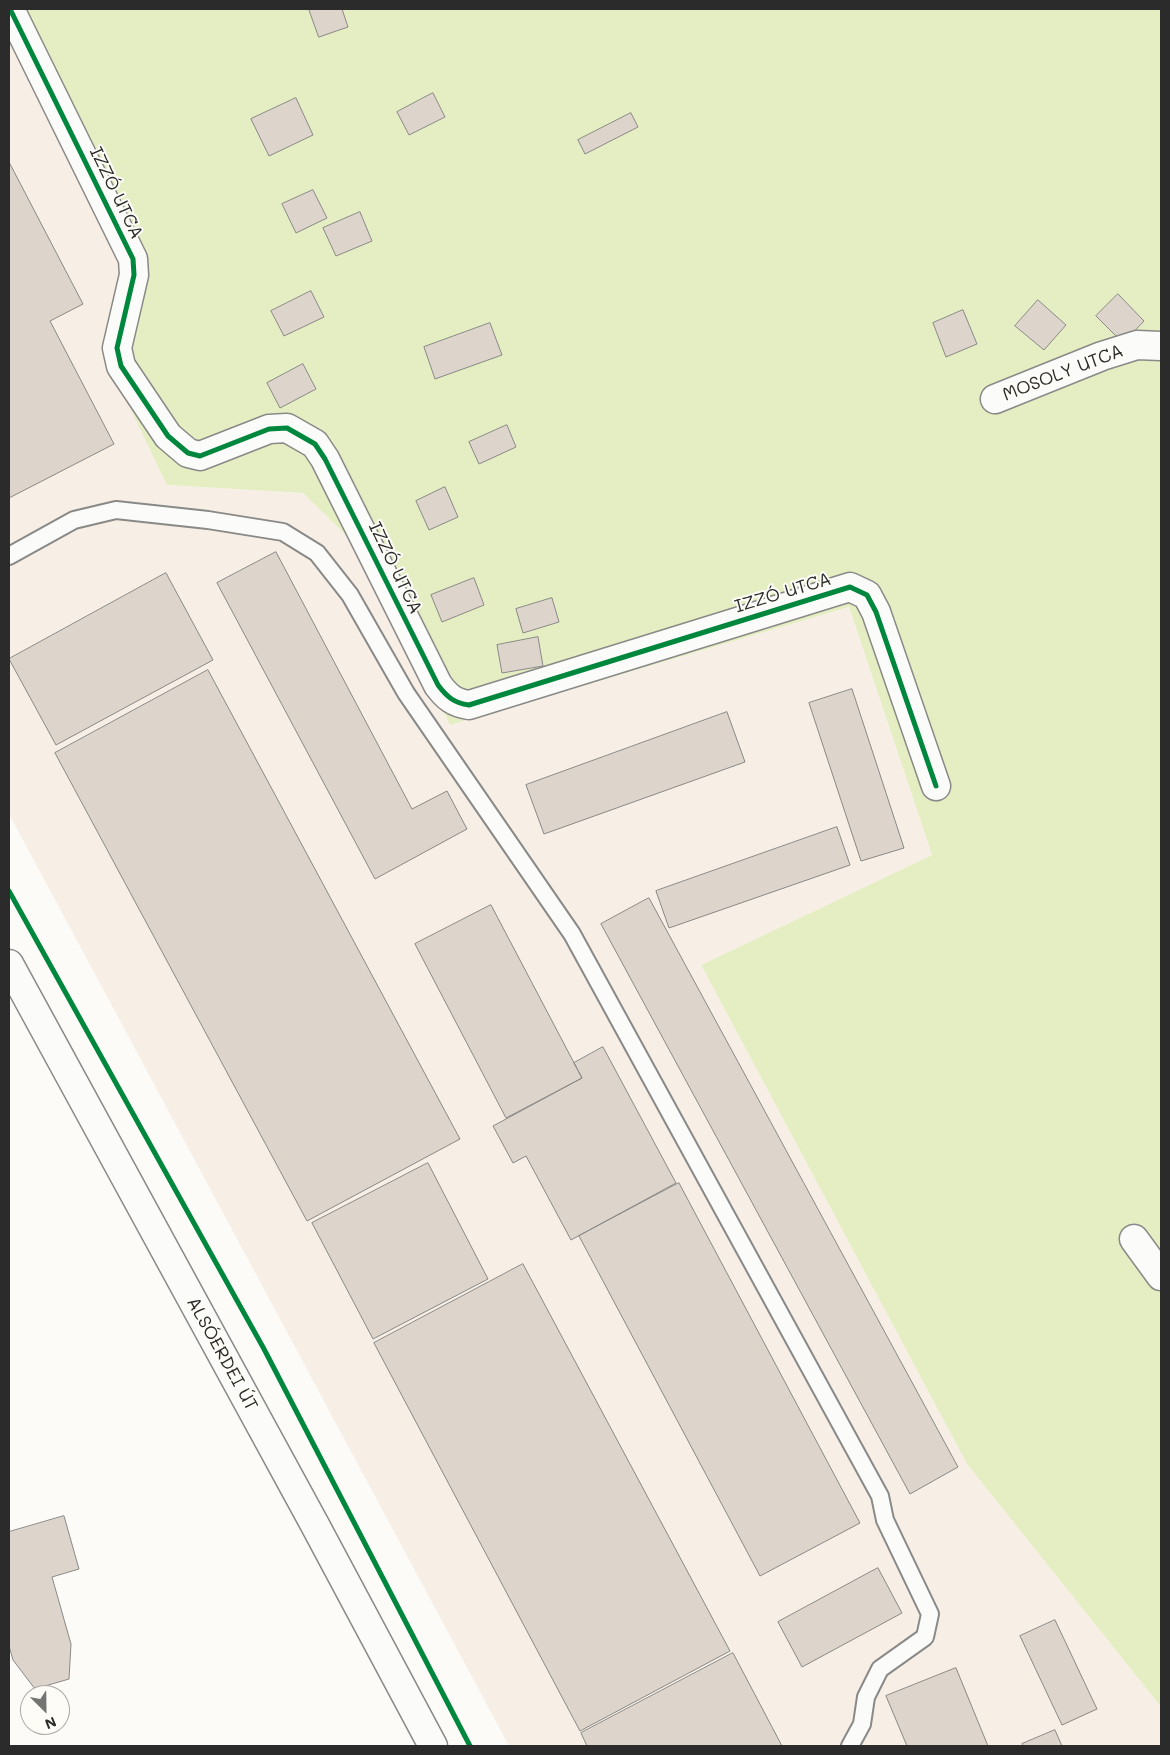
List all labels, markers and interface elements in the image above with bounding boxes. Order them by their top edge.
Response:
street label: IZZÓ UTCA [84,144,148,242]
street label: MOSOLY UTCA [1000,340,1126,406]
street label: IZZÓ UTCA [363,519,427,617]
street label: IZZÓ UTCA [732,568,834,618]
street label: ALSÓERDEI ÚT [182,1293,262,1415]
north arrow [20,1685,70,1735]
text: N [42,1713,59,1734]

